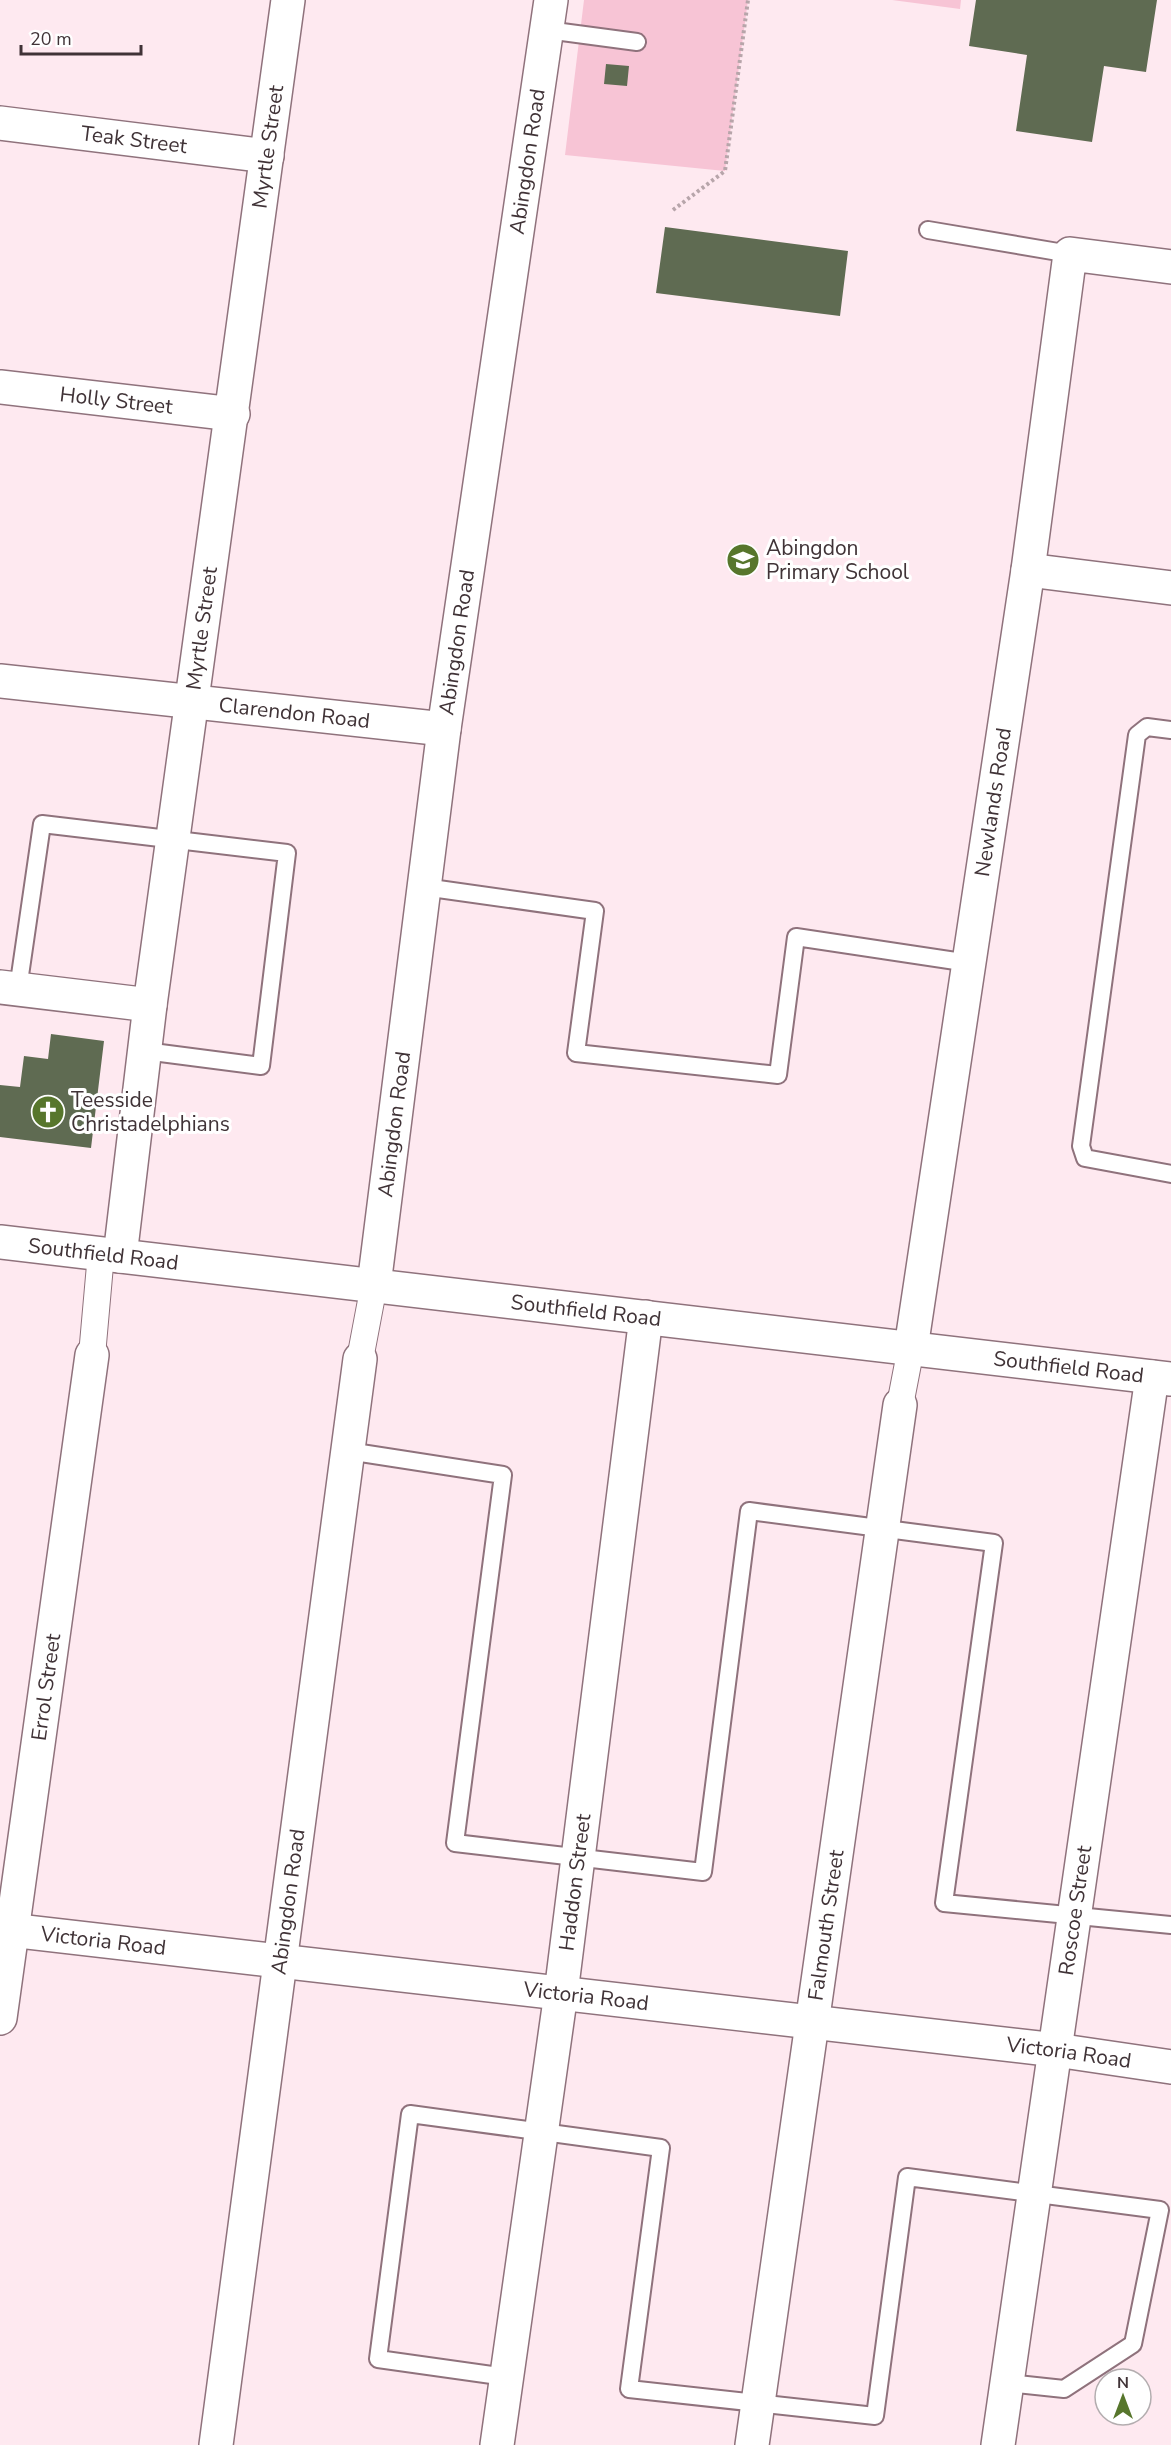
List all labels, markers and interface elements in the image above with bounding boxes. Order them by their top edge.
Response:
scale bar [21,18,141,56]
text: 20 m [30,27,72,51]
street label: Myrtle Street [246,83,290,210]
street label: Abingdon Road [503,87,552,236]
street label: Teak Street [79,119,189,160]
street label: Holly Street [58,380,175,421]
place label: Abingdon Primary School [766,534,910,586]
school or university icon: Abingdon Primary School [725,542,761,578]
street label: Myrtle Street [179,564,224,692]
street label: Abingdon Road [432,568,481,717]
street label: Clarendon Road [217,691,371,735]
street label: Newlands Road [968,726,1018,878]
street label: Abingdon Road [371,1050,417,1199]
place label: Teesside Christadelphians [71,1086,230,1138]
church icon: Teesside Christadelphians [30,1094,66,1130]
street label: Southfield Road [27,1231,180,1277]
street label: Southfield Road [509,1288,663,1333]
street label: Southfield Road [992,1344,1145,1390]
street label: Errol Street [25,1631,67,1743]
street label: Haddon Street [552,1812,597,1953]
street label: Abingdon Road [265,1827,312,1976]
street label: Roscoe Street [1052,1843,1098,1977]
street label: Falmouth Street [801,1847,851,2002]
street label: Victoria Road [38,1920,167,1962]
street label: Victoria Road [521,1975,650,2017]
street label: Victoria Road [1004,2030,1133,2075]
north arrow [1093,2367,1153,2427]
text: N [1117,2372,1129,2394]

